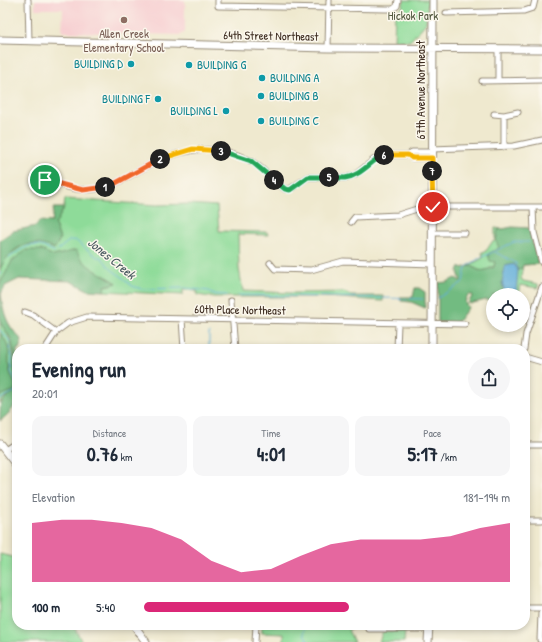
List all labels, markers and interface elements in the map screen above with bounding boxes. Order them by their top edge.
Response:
park label: Hickok Park [388,7,438,24]
marker: Allen Creek Elementary School [119,15,129,25]
place label: Allen Creek Elementary School [84,25,165,56]
street label: 64th Street Northeast [223,26,320,45]
street label: 67th Avenue Northeast [412,40,429,140]
place label: BUILDING D [74,55,123,72]
place label: BUILDING G [197,56,246,73]
marker: BUILDING D [126,59,136,69]
marker: BUILDING G [184,60,194,70]
place label: BUILDING A [270,69,319,86]
marker: BUILDING A [257,73,267,83]
place label: BUILDING B [269,87,318,104]
place label: BUILDING F [102,90,150,107]
marker: BUILDING B [256,91,266,101]
marker: BUILDING F [153,94,163,104]
place label: BUILDING L [170,102,219,119]
marker: BUILDING L [221,106,231,116]
place label: BUILDING C [269,112,319,129]
marker: BUILDING C [256,116,266,126]
pin: 3 [211,141,231,161]
text: 3 [219,144,223,158]
pin: 6 [374,145,394,165]
text: 6 [382,148,386,162]
pin: 2 [150,149,170,169]
text: 2 [157,152,163,166]
pin: 7 [422,161,442,181]
pin [28,163,62,197]
text: 7 [429,164,435,178]
pin: 5 [319,167,339,187]
icon: arrive [34,169,56,191]
pin: 4 [264,170,284,190]
text: 5 [327,170,331,184]
text: 4 [272,173,276,187]
pin: 1 [95,177,115,197]
text: 1 [103,180,107,194]
pin [416,190,450,224]
icon: check [422,196,444,218]
water label: Jones Creek [84,233,141,284]
map controls [486,288,530,332]
button: locate [486,288,530,332]
street label: 60th Place Northeast [194,300,287,319]
text: Evening run [32,354,126,384]
button: share [468,357,510,399]
text: 20:01 [32,384,57,402]
text: Distance [93,426,126,440]
text: Time [261,426,281,440]
text: Pace [423,426,441,440]
text: 0.76 [87,440,118,467]
text: 4:01 [257,440,285,467]
text: 5:17 [408,440,438,467]
text: km [118,450,133,464]
text: /km [438,450,457,464]
text: Elevation [32,488,75,506]
text: 181–194 m [463,488,510,506]
text: 100 m [32,598,60,616]
text: 5:40 [96,598,115,616]

